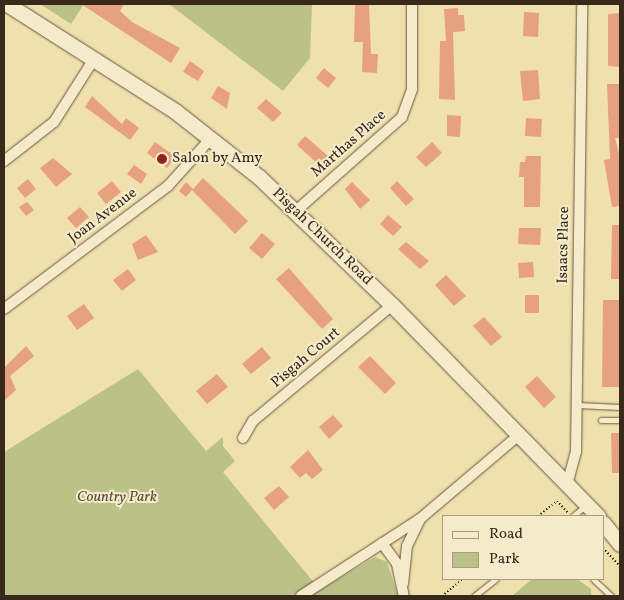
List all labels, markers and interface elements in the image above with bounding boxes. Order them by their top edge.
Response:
street label: Marthas Place [308,107,390,181]
place label: Salon by Amy [172,150,263,168]
marker: Salon by Amy [156,153,168,165]
street label: Joan Avenue [65,184,141,248]
street label: Pisgah Church Road [268,185,376,289]
street label: Isaacs Place [554,206,574,284]
street label: Pisgah Court [268,324,344,392]
park label: Country Park [77,489,157,507]
legend [442,515,604,580]
text: Road [489,524,523,545]
text: Park [489,549,520,570]

